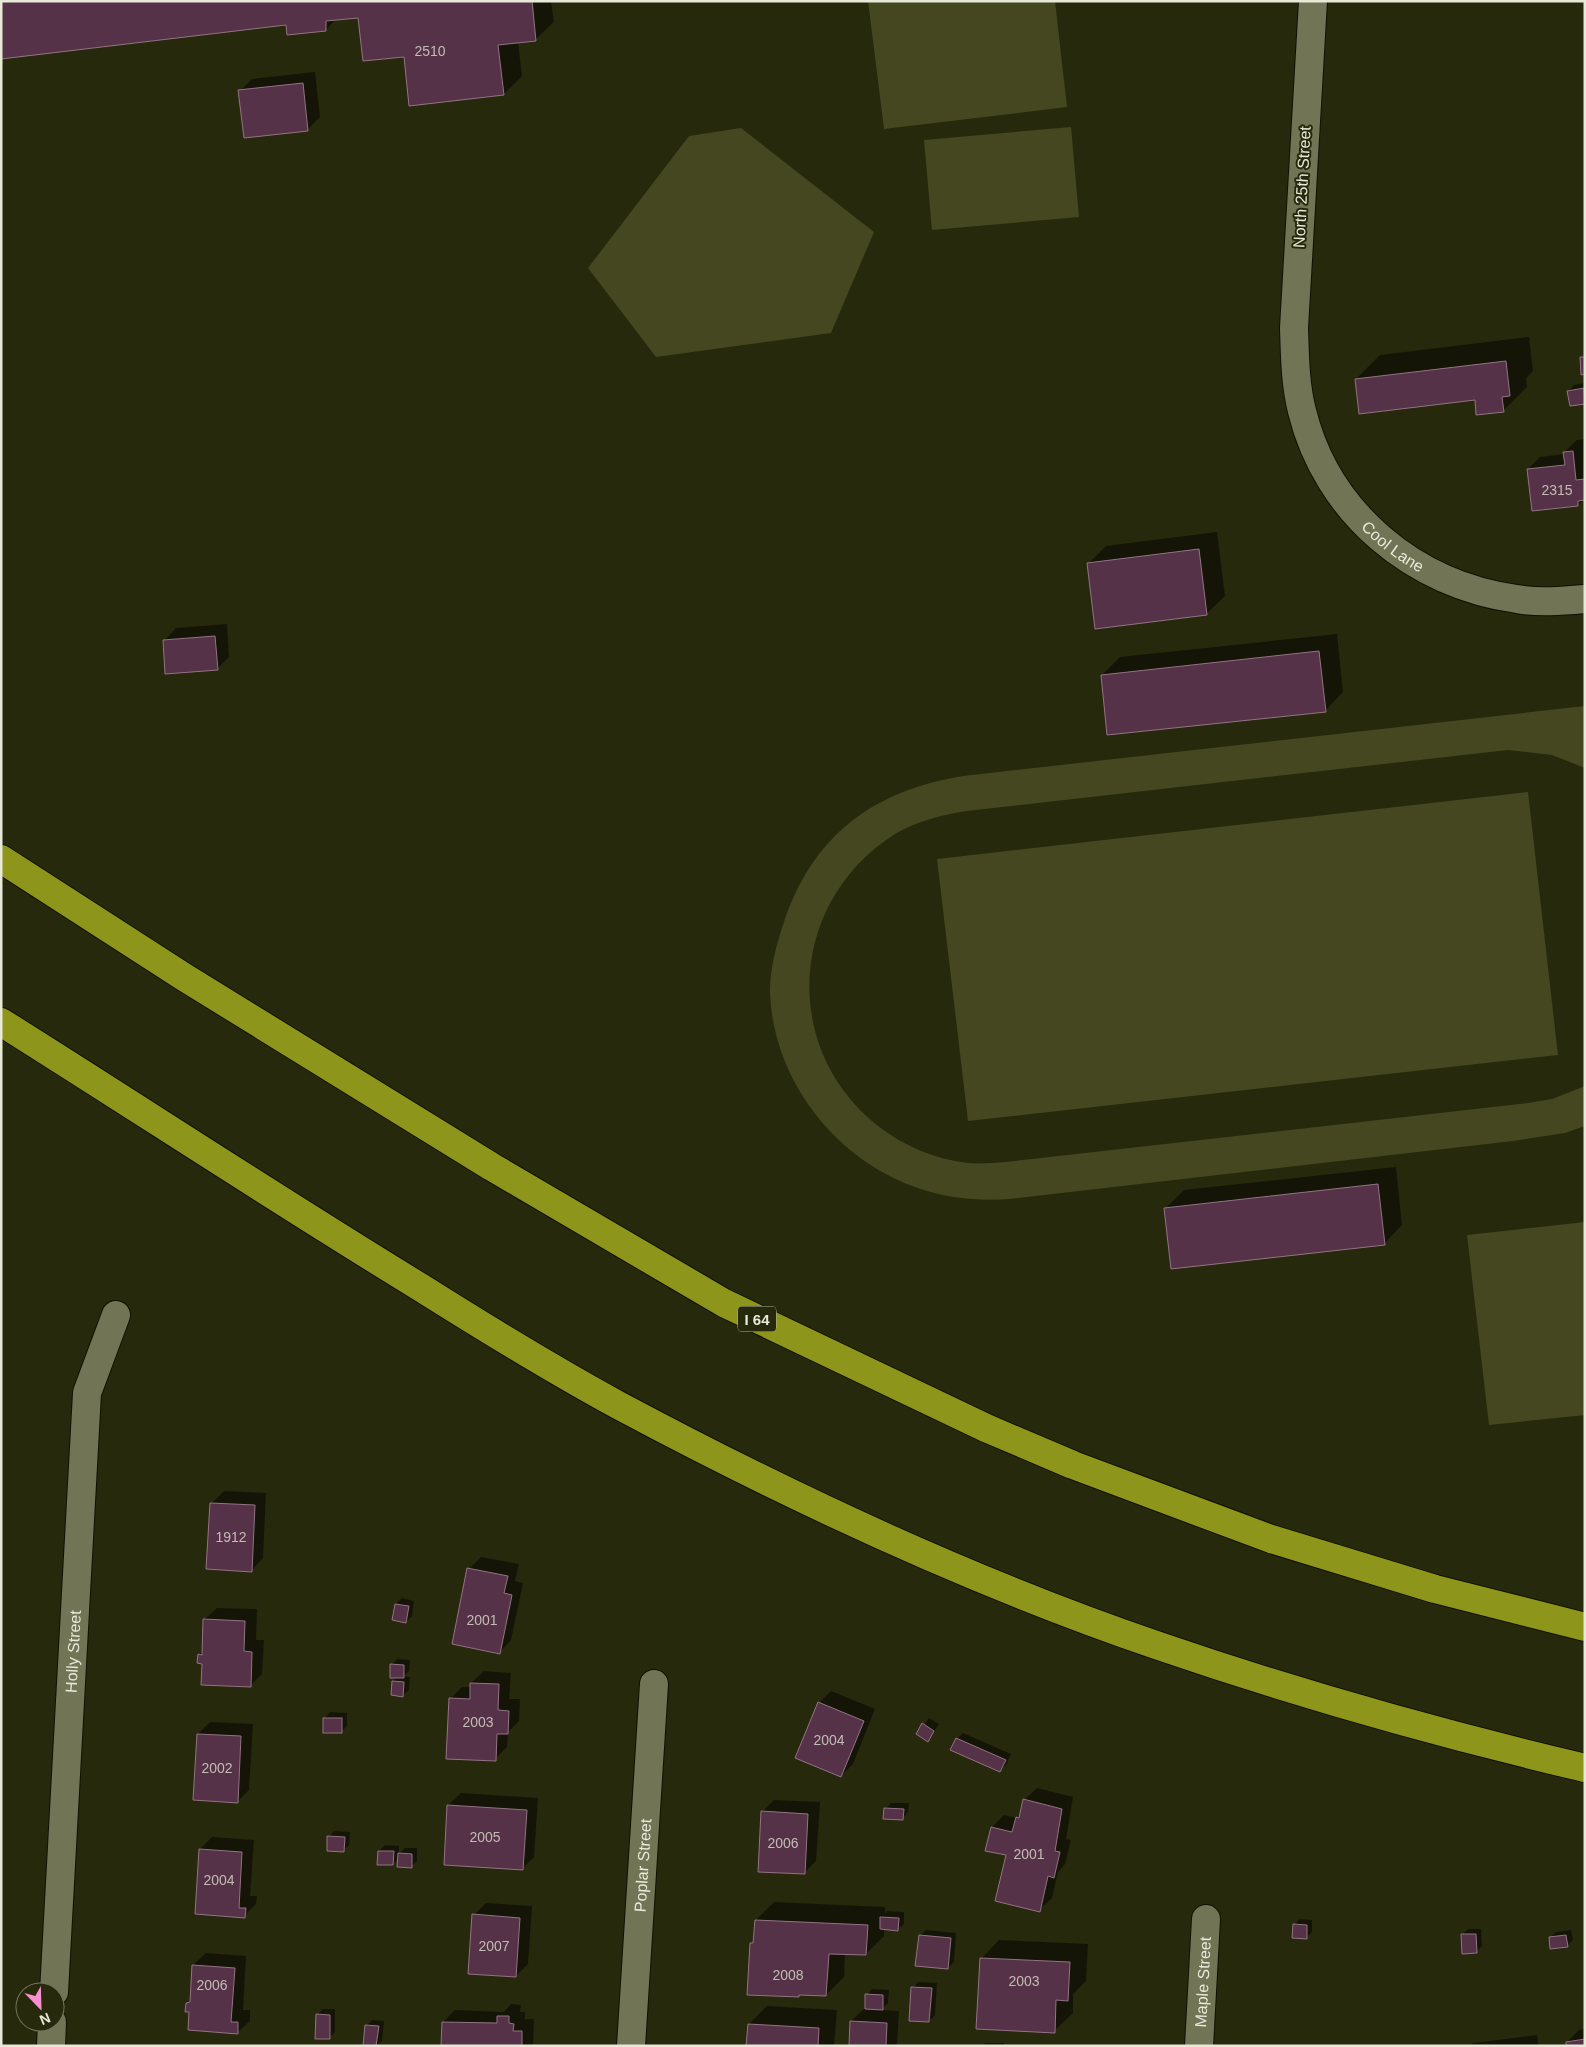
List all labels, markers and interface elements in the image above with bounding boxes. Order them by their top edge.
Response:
house number: 2510 [414,43,446,59]
street label: North 25th Street [1290,125,1314,248]
house number: 2315 [1541,482,1573,498]
street label: Cool Lane [1359,517,1427,575]
road number: I 64 [738,1306,776,1332]
house number: 1912 [215,1529,247,1545]
street label: Holly Street [62,1609,84,1693]
house number: 2001 [466,1612,498,1628]
house number: 2003 [462,1714,494,1730]
house number: 2004 [813,1732,845,1748]
house number: 2002 [201,1760,233,1776]
street label: Poplar Street [631,1818,654,1913]
house number: 2005 [469,1829,501,1845]
house number: 2006 [767,1835,799,1851]
house number: 2001 [1013,1846,1045,1862]
house number: 2004 [203,1872,235,1888]
street label: Maple Street [1192,1936,1214,2028]
house number: 2007 [478,1938,510,1954]
house number: 2008 [772,1967,804,1983]
house number: 2003 [1008,1973,1040,1989]
house number: 2006 [196,1977,228,1993]
north arrow [15,1982,65,2032]
text: N [37,2010,53,2028]

